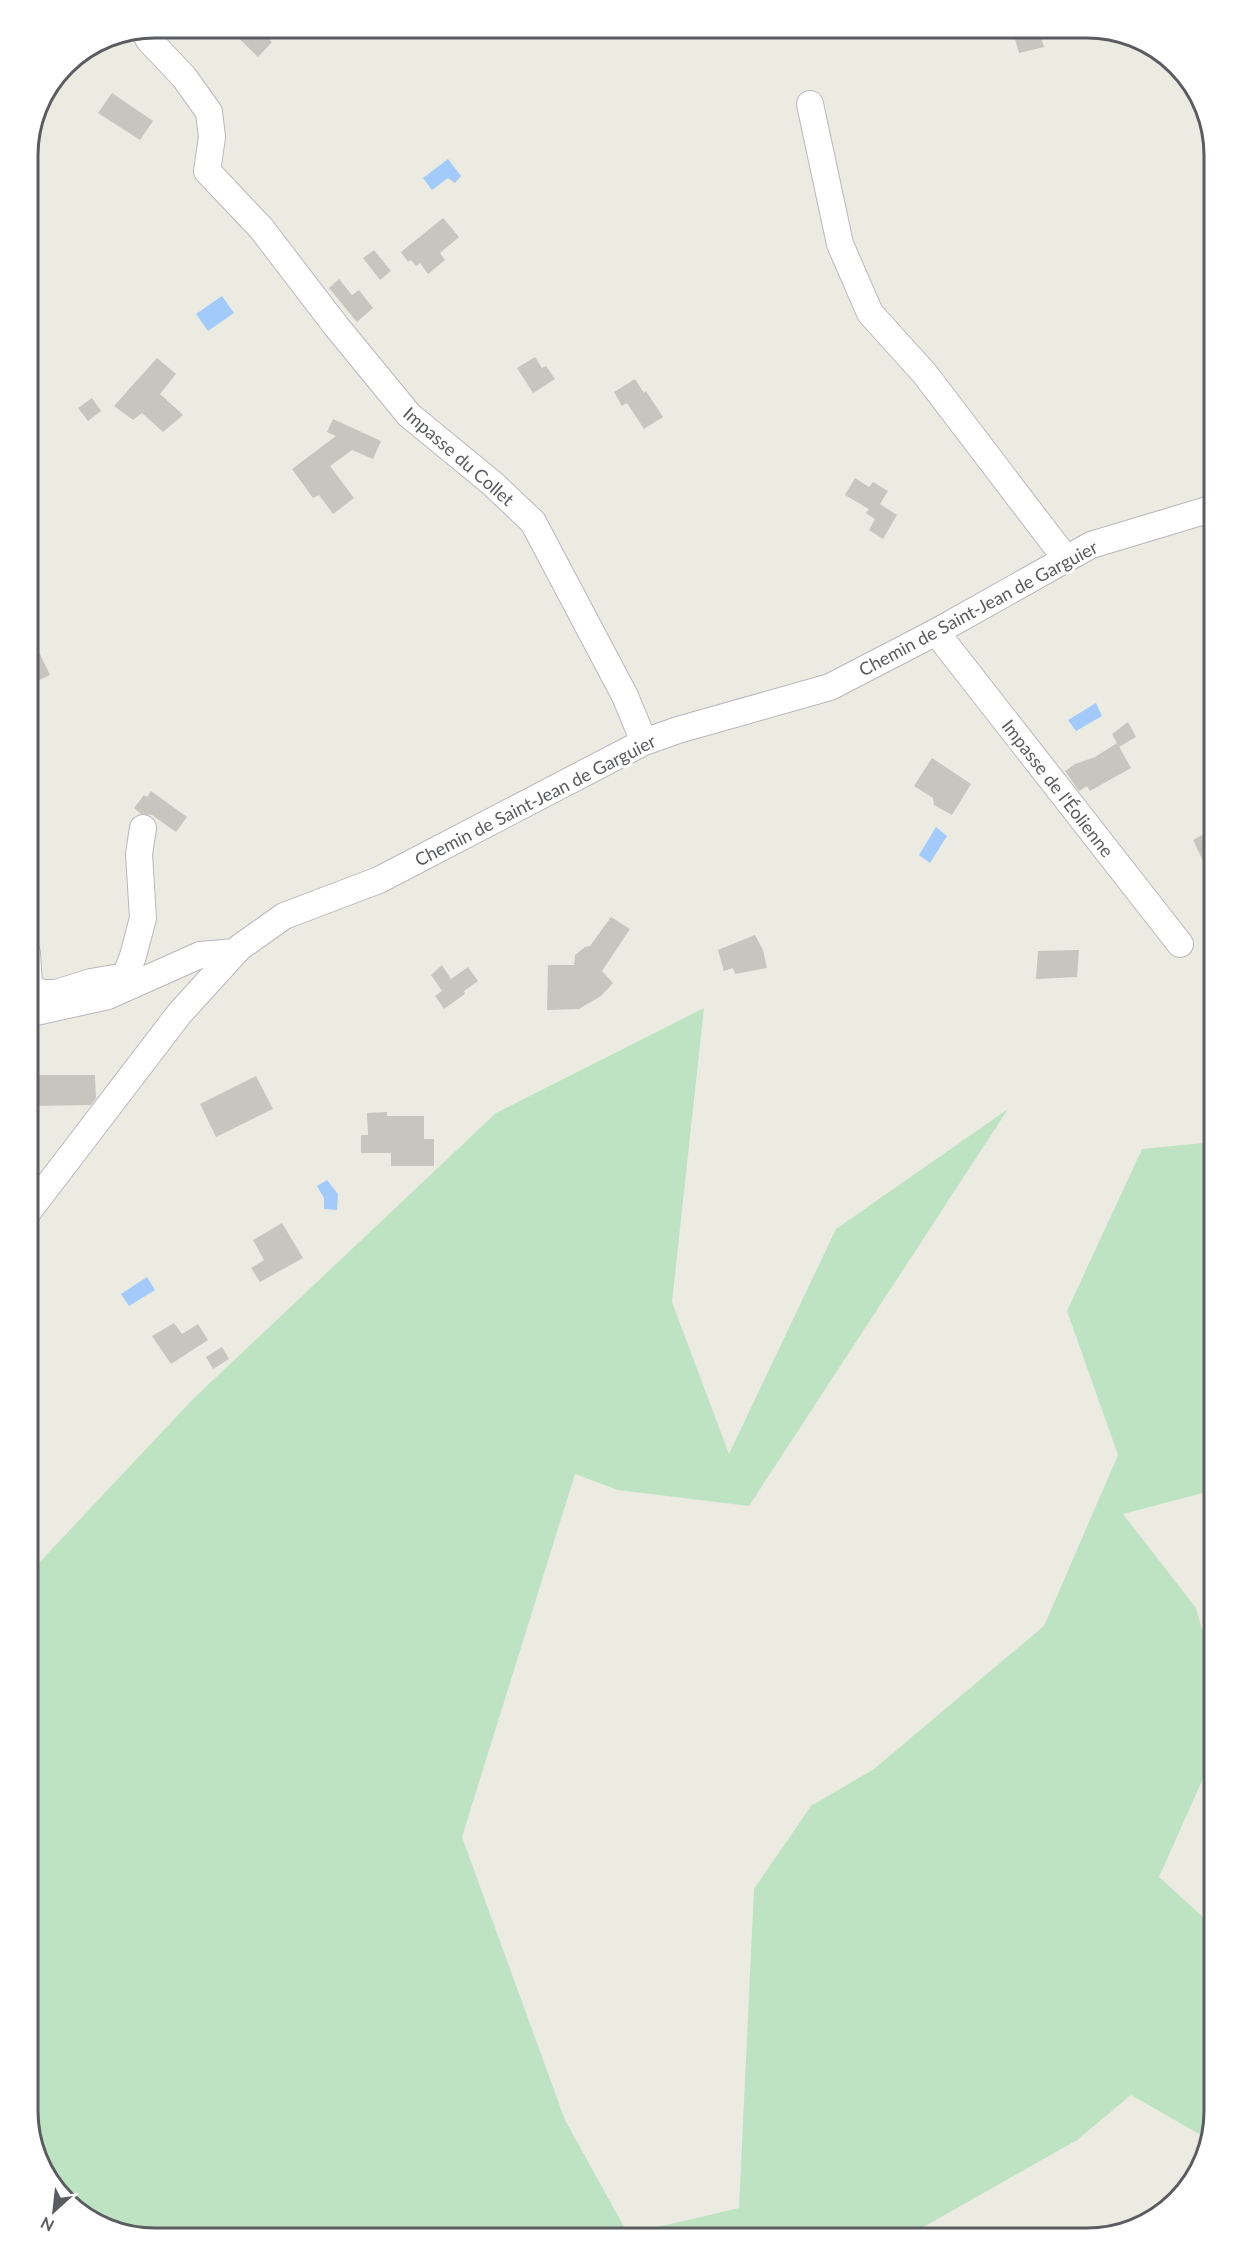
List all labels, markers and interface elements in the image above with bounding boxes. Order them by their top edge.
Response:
street label: Impasse du Collet [399,402,519,510]
street label: Chemin de Saint-Jean de Garguier [855,535,1102,680]
street label: Impasse de l'Éolienne [997,715,1119,861]
street label: Chemin de Saint-Jean de Garguier [411,729,659,870]
north arrow [24,2181,84,2241]
text: N [37,2214,57,2236]

